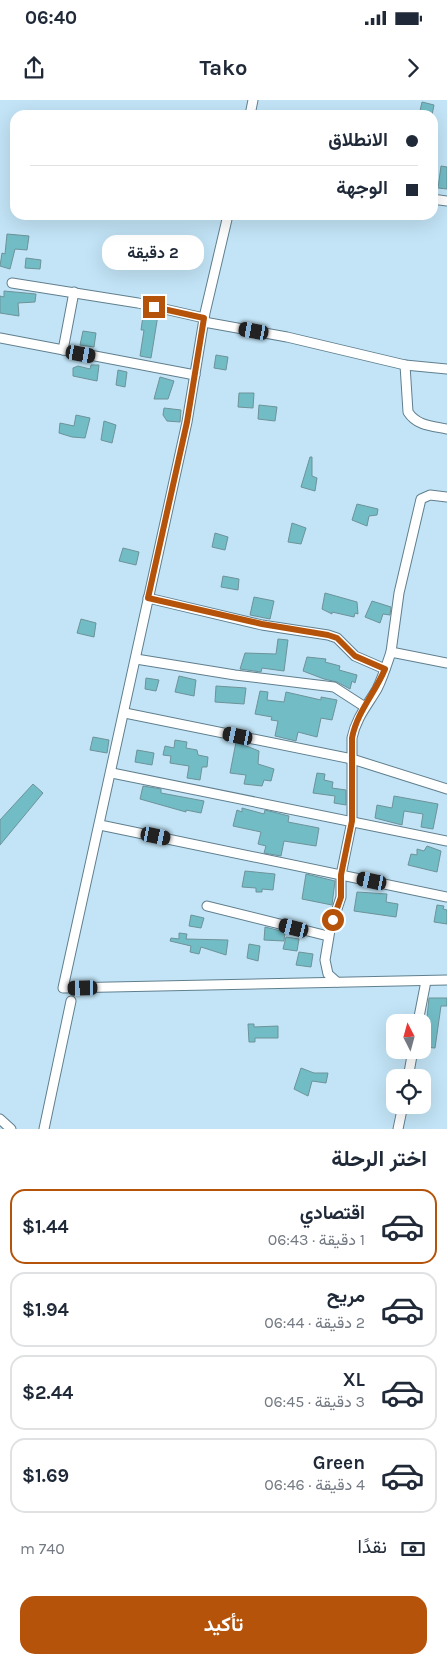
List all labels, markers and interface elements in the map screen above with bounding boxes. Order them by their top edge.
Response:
text: 06:40 [25,7,77,29]
icon: share [20,54,48,82]
icon: forward [399,54,427,82]
text: Tako [200,55,247,81]
text: الانطلاق [328,129,388,151]
text: الوجهة [336,177,388,199]
callout: 2 دقيقة [103,234,205,270]
text: 2 دقيقة [127,243,179,262]
route end [143,296,165,318]
car [237,321,270,341]
car [64,344,97,364]
car [221,726,254,746]
car [139,826,172,846]
car [355,871,388,891]
route start [322,909,344,931]
car [277,917,310,939]
car [67,980,98,996]
north arrow [386,1014,431,1059]
map controls [386,1014,431,1114]
button: locate [386,1069,431,1114]
text: اختر الرحلة [331,1146,427,1172]
text: اقتصادي [300,1202,365,1224]
icon: car [380,1204,425,1249]
text: $1.44 [22,1216,69,1238]
text: 1 دقيقة · 06:43 [268,1230,365,1249]
text: مريح [327,1285,365,1307]
icon: car [380,1287,425,1332]
text: $1.94 [22,1299,69,1321]
text: 2 دقيقة · 06:44 [264,1313,365,1332]
text: XL [343,1369,365,1391]
icon: car [380,1370,425,1415]
text: $2.44 [22,1382,73,1404]
text: 3 دقيقة · 06:45 [264,1392,365,1411]
text: Green [313,1452,365,1474]
icon: car [380,1453,425,1498]
text: $1.69 [22,1465,69,1487]
text: 4 دقيقة · 06:46 [264,1475,365,1494]
icon: cash [399,1535,427,1563]
text: نقدًا [358,1536,387,1558]
text: 740 m [20,1539,65,1558]
button: تأكيد [20,1596,427,1654]

